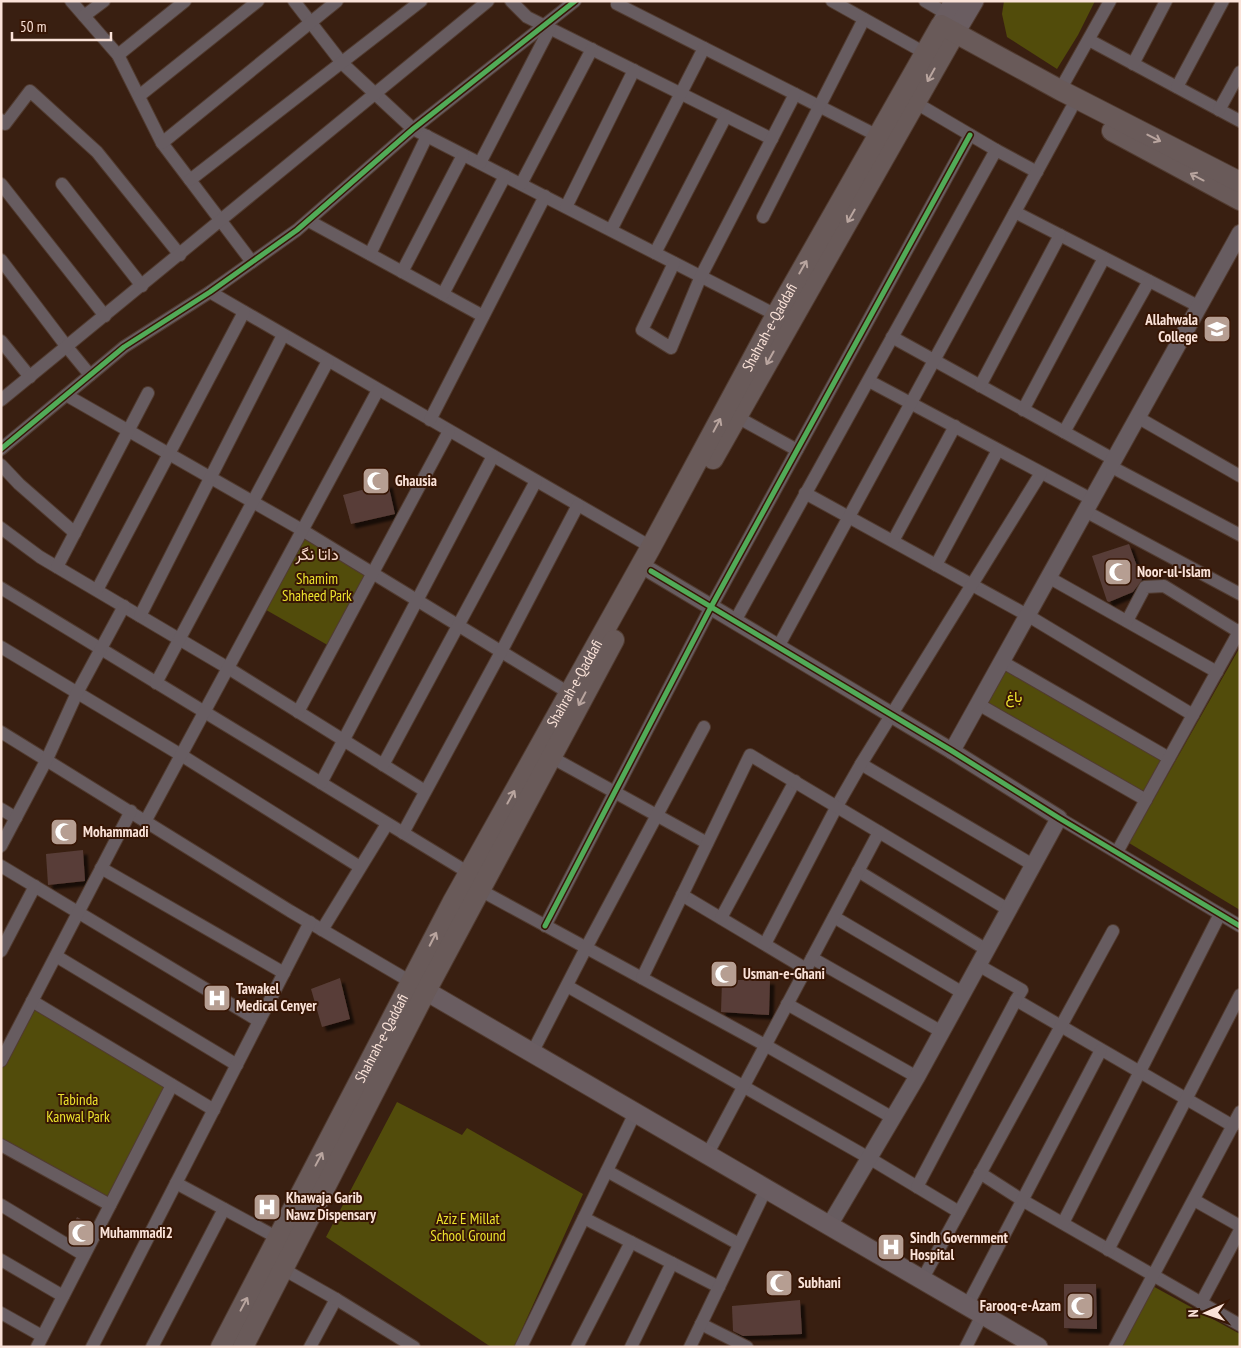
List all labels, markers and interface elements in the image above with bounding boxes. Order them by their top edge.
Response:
scale bar [12,10,111,42]
text: 50 m [20,17,46,36]
one-way arrow [926,68,936,82]
one-way arrow [1146,134,1161,143]
one-way arrow [1190,172,1204,182]
one-way arrow [846,209,856,224]
one-way arrow [799,260,809,274]
street label: Shahrah-e-Qaddafi [738,280,801,374]
place label: Allahwala College [1144,310,1198,346]
school or university icon: Allahwala College [1202,314,1232,344]
one-way arrow [765,350,775,365]
one-way arrow [712,417,722,432]
mosque icon: Ghausia [361,466,391,496]
place label: Ghausia [395,471,437,490]
district label: داتا نگر [294,544,339,565]
mosque icon: Noor-ul-Islam [1103,557,1133,587]
place label: Noor-ul-Islam [1137,562,1211,581]
park label: Shamim Shaheed Park [282,569,352,605]
street label: Shahrah-e-Qaddafi [542,636,606,730]
park label: باغ [1006,687,1022,708]
one-way arrow [577,692,587,707]
one-way arrow [507,790,517,804]
mosque icon: Mohammadi [49,817,79,847]
place label: Mohammadi [83,822,149,841]
one-way arrow [429,932,438,947]
mosque icon: Usman-e-Ghani [709,959,739,989]
place label: Usman-e-Ghani [743,964,825,983]
place label: Tawakel Medical Cenyer [236,979,317,1015]
hospital icon: Tawakel Medical Cenyer [202,983,232,1013]
street label: Shahrah-e-Qaddafi [350,991,412,1086]
park label: Tabinda Kanwal Park [46,1090,110,1126]
one-way arrow [314,1152,324,1167]
place label: Khawaja Garib Nawz Dispensary [286,1188,377,1224]
hospital icon: Khawaja Garib Nawz Dispensary [252,1192,282,1222]
park label: Aziz E Millat School Ground [430,1209,506,1245]
mosque icon: Muhammadi2 [66,1218,96,1248]
place label: Muhammadi2 [100,1223,173,1242]
place label: Sindh Government Hospital [910,1228,1009,1264]
hospital icon: Sindh Government Hospital [876,1232,906,1262]
mosque icon: Subhani [764,1268,794,1298]
place label: Subhani [798,1273,841,1292]
north arrow [1181,1288,1231,1338]
mosque icon: Farooq-e-Azam [1065,1291,1095,1321]
one-way arrow [239,1296,249,1311]
place label: Farooq-e-Azam [980,1296,1061,1315]
text: N [1184,1309,1202,1318]

